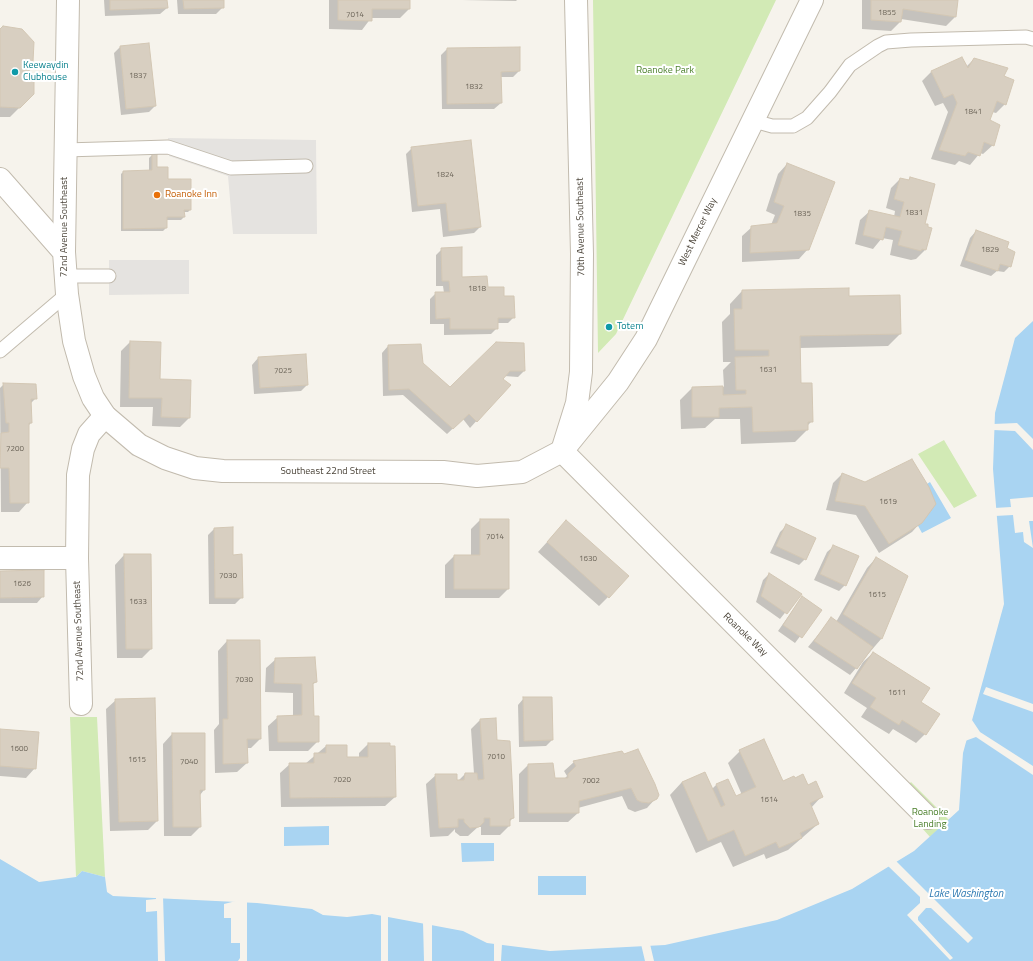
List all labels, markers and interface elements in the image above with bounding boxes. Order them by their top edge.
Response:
house number: 1855 [878,8,896,18]
house number: 7014 [346,10,364,20]
place label: Keewaydin Clubhouse [23,60,69,84]
park label: Roanoke Park [636,65,694,77]
marker: Keewaydin Clubhouse [10,67,20,77]
house number: 1837 [129,71,147,81]
house number: 1832 [465,82,483,92]
house number: 1841 [964,107,982,117]
house number: 1824 [436,170,454,180]
street label: 72nd Avenue Southeast [59,177,71,277]
street label: 70th Avenue Southeast [574,177,588,277]
place label: Roanoke Inn [165,189,217,201]
marker: Roanoke Inn [152,190,162,200]
street label: West Mercer Way [676,196,720,268]
house number: 1831 [905,208,923,218]
house number: 1835 [793,209,811,219]
house number: 1829 [981,245,999,255]
house number: 1818 [468,284,486,294]
place label: Totem [617,321,644,333]
marker: Totem [604,322,614,332]
house number: 1631 [759,365,777,375]
house number: 7025 [274,366,292,376]
house number: 7200 [6,444,24,454]
street label: Southeast 22nd Street [280,466,376,478]
house number: 1619 [879,497,897,507]
house number: 7014 [486,532,504,542]
house number: 1630 [579,554,597,564]
house number: 7030 [219,571,237,581]
house number: 1626 [13,579,31,589]
street label: 72nd Avenue Southeast [71,580,87,682]
house number: 1615 [868,590,886,600]
house number: 1633 [129,597,147,607]
street label: Roanoke Way [720,611,770,659]
house number: 7030 [235,675,253,685]
house number: 1611 [888,688,906,698]
house number: 1600 [10,744,28,754]
house number: 7010 [487,752,505,762]
house number: 1615 [128,755,146,765]
house number: 7040 [180,757,198,767]
house number: 7020 [333,775,351,785]
house number: 7002 [582,776,600,786]
house number: 1614 [760,795,778,805]
park label: Roanoke Landing [912,807,948,830]
water label: Lake Washington [929,887,1003,901]

